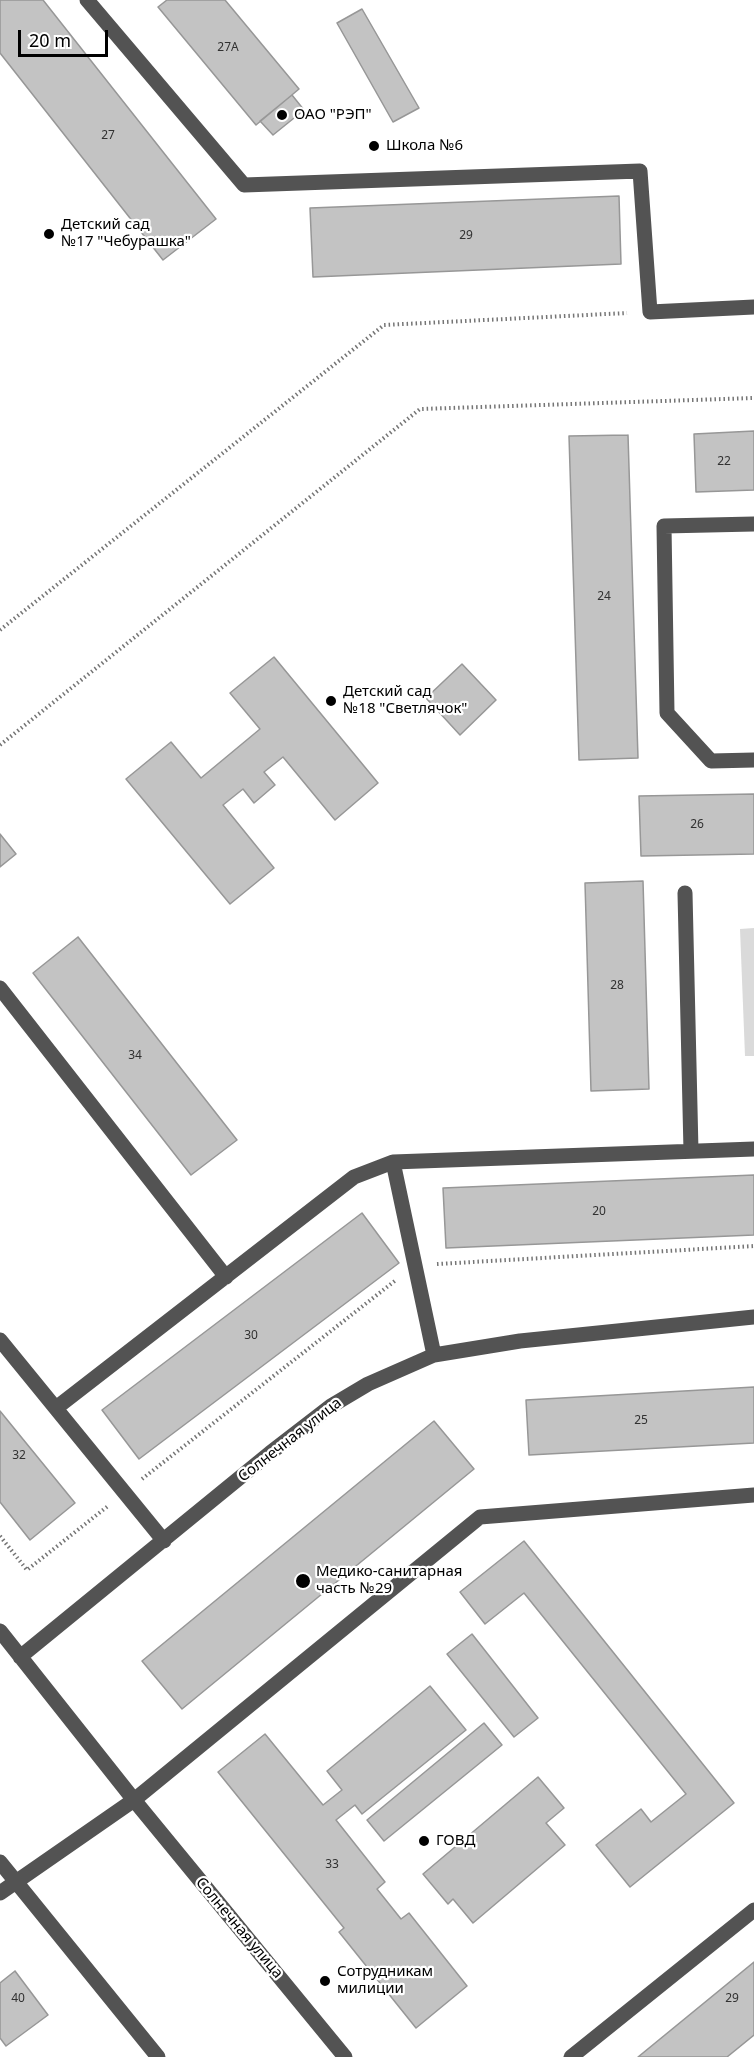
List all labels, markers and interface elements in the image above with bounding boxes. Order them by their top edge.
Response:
scale bar [21,18,111,56]
text: 20 m [29,28,71,52]
house number: 27А [217,41,239,55]
place label: ОАО "РЭП" [294,106,372,124]
marker: ОАО "РЭП" [275,108,289,122]
house number: 27 [101,129,115,143]
place label: Школа №6 [386,137,463,155]
marker: Школа №6 [367,139,381,153]
place label: Детский сад №17 "Чебурашка" [61,216,191,251]
marker: Детский сад №17 "Чебурашка" [42,227,56,241]
house number: 29 [459,229,473,243]
house number: 22 [717,455,731,469]
house number: 24 [597,590,611,604]
place label: Детский сад №18 "Светлячок" [343,683,467,718]
marker: Детский сад №18 "Светлячок" [324,694,338,708]
house number: 26 [690,818,704,832]
house number: 28 [610,979,624,993]
house number: 34 [128,1049,142,1063]
house number: 20 [592,1205,606,1219]
house number: 30 [244,1329,258,1343]
street label: Солнечная улица [235,1394,345,1486]
house number: 25 [634,1414,648,1428]
house number: 32 [12,1449,26,1463]
place label: Медико-санитарная часть №29 [316,1563,462,1598]
marker: Медико-санитарная часть №29 [294,1572,312,1590]
place label: ГОВД [436,1832,475,1850]
marker: ГОВД [417,1834,431,1848]
house number: 33 [325,1858,339,1872]
street label: Солнечная улица [192,1874,286,1982]
place label: Сотрудникам милиции [337,1963,433,1998]
marker: Сотрудникам милиции [318,1974,332,1988]
house number: 40 [11,1992,25,2006]
house number: 29 [725,1992,739,2006]

